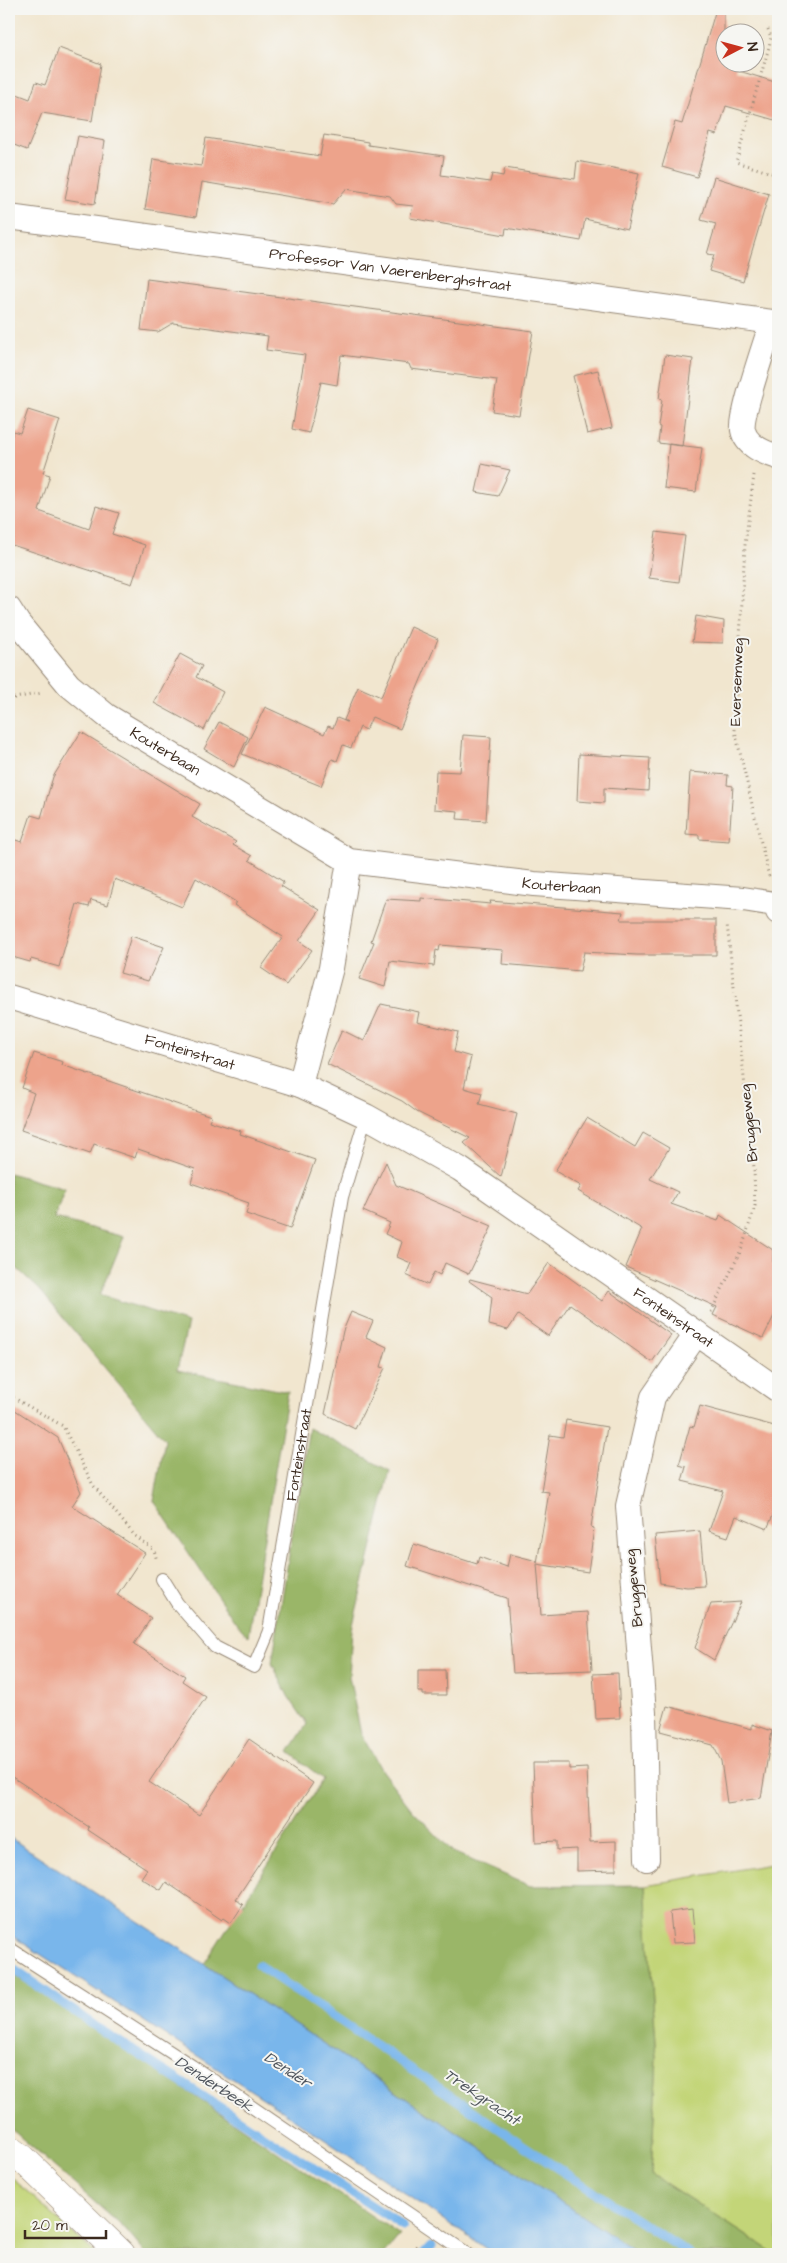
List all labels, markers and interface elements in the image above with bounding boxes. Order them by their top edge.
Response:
north arrow [714,22,764,72]
text: N [742,41,762,52]
street label: Professor Van Vaerenberghstraat [268,242,513,297]
street label: Eversemweg [725,637,750,727]
street label: Kouterbaan [126,722,205,780]
street label: Kouterbaan [521,872,602,899]
street label: Fonteinstraat [142,1028,238,1075]
street label: Bruggeweg [734,1083,765,1163]
street label: Fonteinstraat [629,1282,718,1353]
street label: Fonteinstraat [281,1407,317,1503]
street label: Bruggeweg [619,1548,650,1628]
water label: Dender [260,2046,318,2095]
water label: Denderbeek [171,2051,258,2118]
water label: Trekgracht [439,2064,525,2132]
scale bar [25,2208,106,2240]
text: 20 m [32,2215,68,2236]

